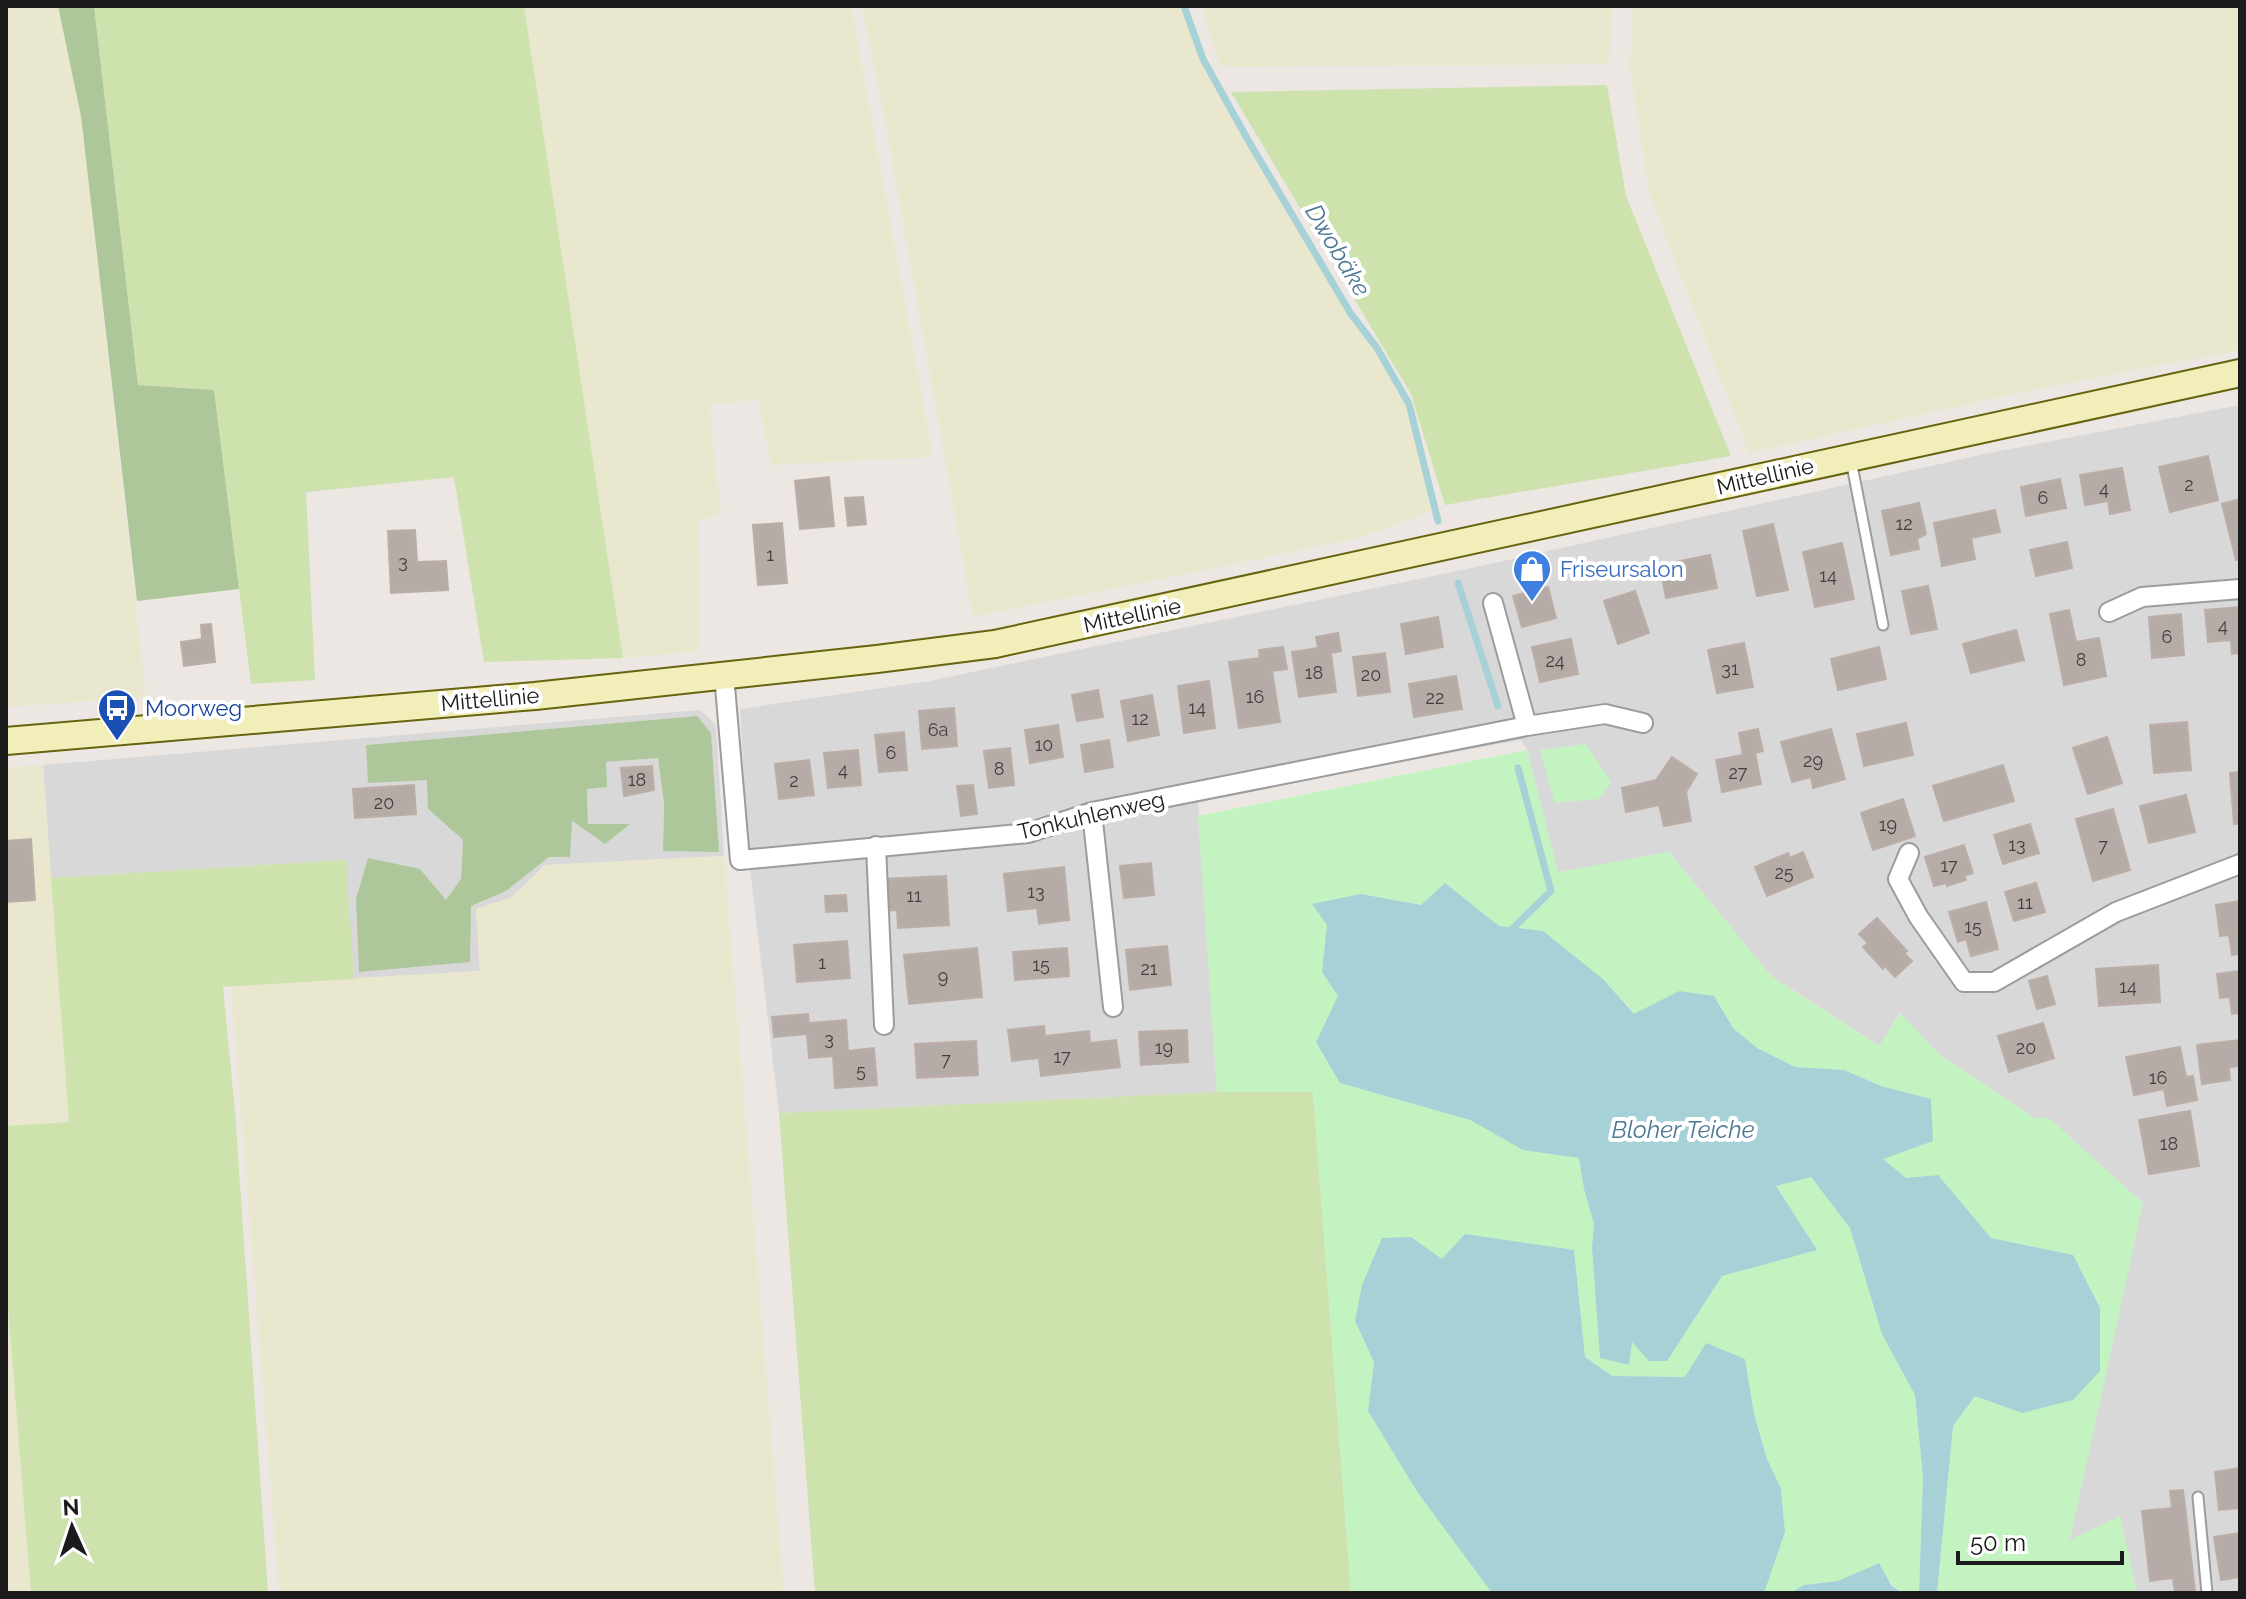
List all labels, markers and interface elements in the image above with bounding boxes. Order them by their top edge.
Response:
water label: Dwobäke [1299,199,1377,301]
street label: Mittellinie [1714,452,1816,500]
house number: 2 [2184,474,2194,495]
house number: 4 [2099,478,2109,499]
house number: 6 [2038,487,2049,508]
house number: 12 [1895,513,1913,534]
house number: 1 [766,544,774,565]
shop icon: Friseursalon [1511,548,1553,603]
house number: 3 [398,551,408,572]
place label: Friseursalon [1560,556,1683,582]
house number: 14 [1819,565,1837,586]
street label: Mittellinie [1081,592,1183,638]
house number: 4 [2218,615,2228,636]
house number: 6 [2162,626,2173,647]
house number: 8 [2076,649,2086,670]
house number: 24 [1545,650,1565,671]
house number: 31 [1721,658,1739,679]
house number: 18 [1305,662,1323,683]
house number: 20 [1361,664,1381,685]
street label: Mittellinie [440,682,540,716]
house number: 16 [1246,686,1264,707]
bus stop icon: Moorweg [96,687,138,742]
house number: 22 [1426,687,1444,708]
place label: Moorweg [145,695,242,721]
house number: 14 [1188,697,1206,718]
house number: 12 [1131,708,1149,729]
house number: 6a [928,719,948,740]
house number: 10 [1035,734,1053,755]
house number: 6 [886,742,897,763]
house number: 29 [1803,750,1823,771]
house number: 8 [994,758,1004,779]
house number: 4 [838,759,848,780]
house number: 27 [1728,762,1748,783]
house number: 18 [628,769,646,790]
house number: 2 [789,770,799,791]
street label: Tonkuhlenweg [1015,785,1167,845]
house number: 20 [374,792,394,813]
house number: 19 [1879,814,1897,835]
house number: 13 [2008,834,2026,855]
house number: 7 [2098,835,2108,856]
house number: 17 [1940,855,1958,876]
house number: 25 [1774,862,1794,883]
house number: 13 [1027,881,1045,902]
house number: 11 [906,885,922,906]
house number: 11 [2017,892,2033,913]
house number: 15 [1964,916,1982,937]
house number: 1 [818,952,826,973]
house number: 15 [1032,954,1050,975]
house number: 21 [1140,958,1158,979]
house number: 9 [938,966,948,987]
house number: 14 [2119,976,2137,997]
house number: 3 [824,1028,834,1049]
house number: 19 [1155,1037,1173,1058]
house number: 20 [2016,1037,2036,1058]
house number: 17 [1053,1046,1071,1067]
house number: 7 [941,1049,951,1070]
house number: 5 [856,1060,866,1081]
house number: 16 [2149,1067,2167,1088]
water label: Bloher Teiche [1612,1115,1755,1144]
house number: 18 [2160,1133,2178,1154]
north arrow [32,1487,112,1567]
text: N [62,1494,80,1520]
scale bar [1958,1515,2122,1565]
text: 50 m [1970,1528,2026,1557]

